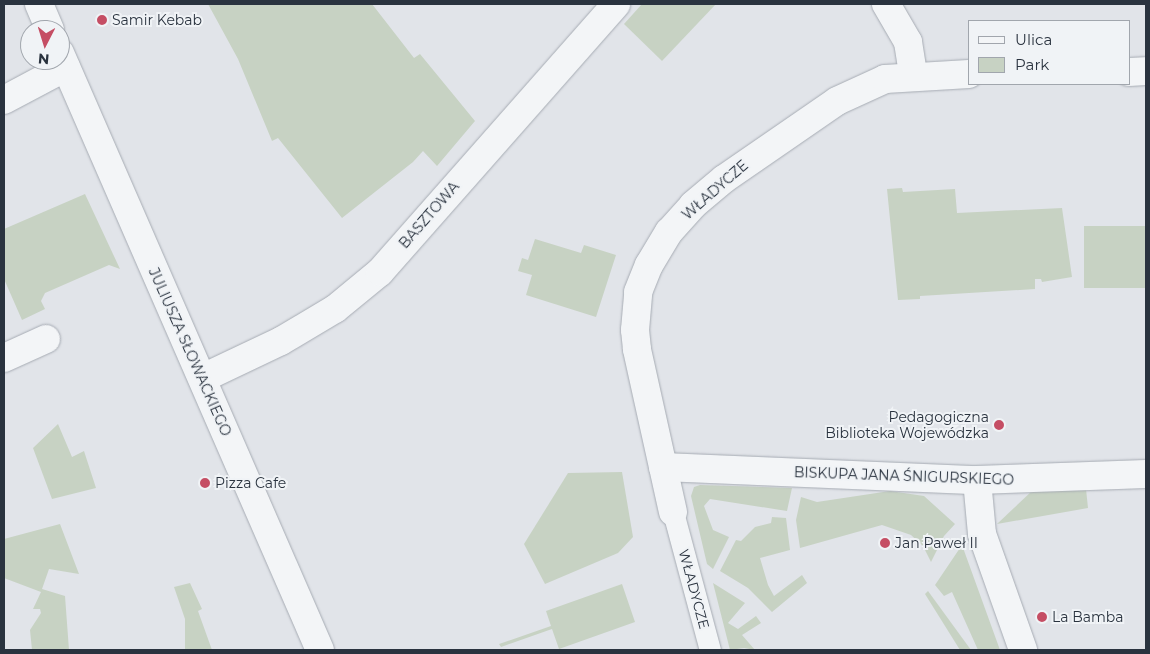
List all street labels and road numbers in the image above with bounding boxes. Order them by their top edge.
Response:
street label: WŁADYCZE [679,157,751,223]
street label: BASZTOWA [396,178,462,252]
street label: JULIUSZA SŁOWACKIEGO [145,265,235,439]
street label: BISKUPA JANA ŚNIGURSKIEGO [794,464,1014,488]
street label: WŁADYCZE [675,547,713,631]

